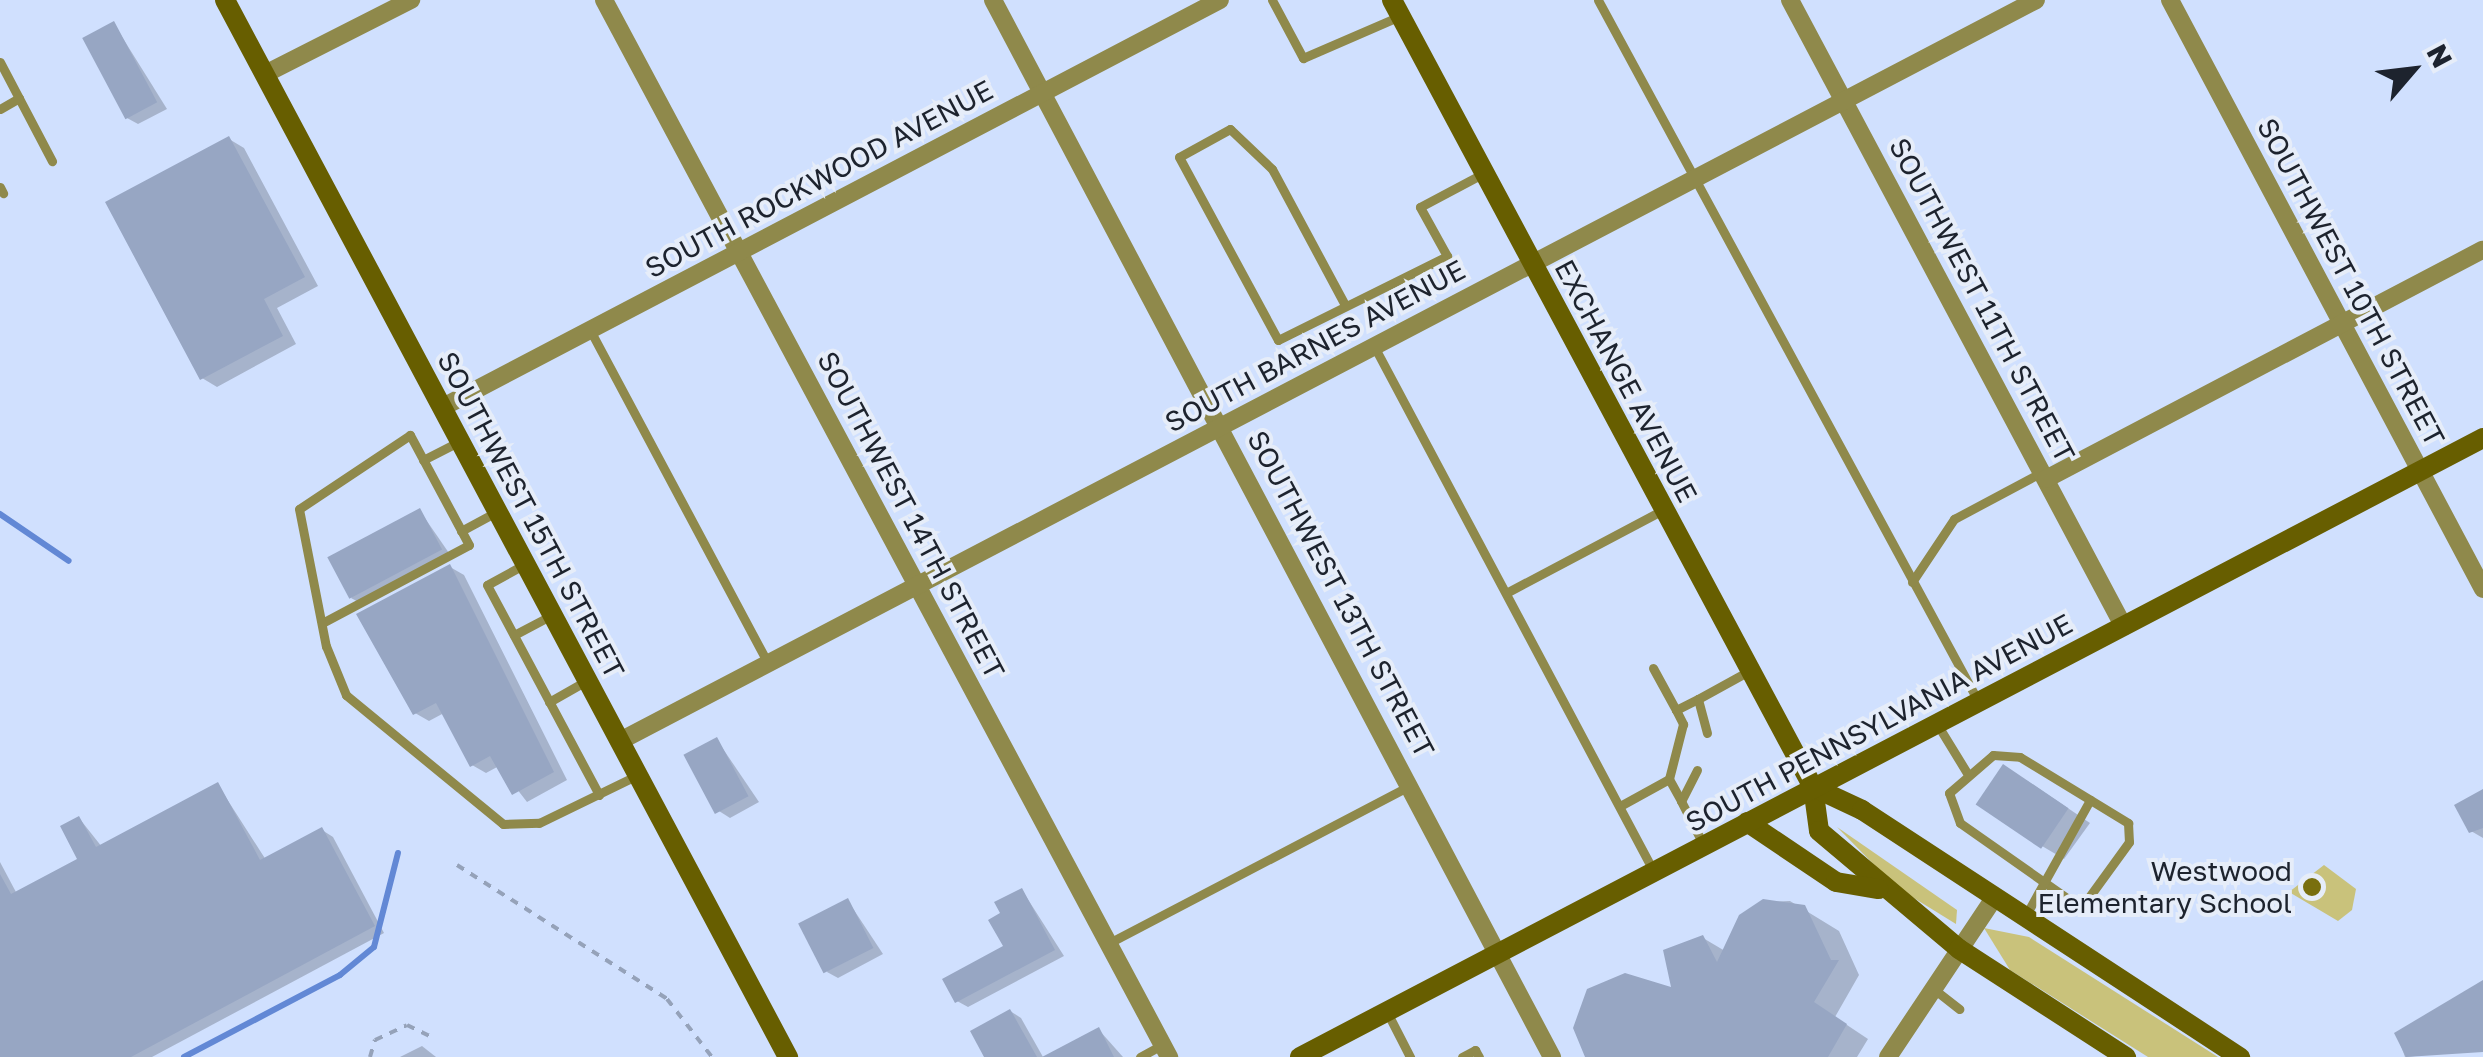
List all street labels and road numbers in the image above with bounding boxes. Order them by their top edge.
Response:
street label: SOUTH ROCKWOOD AVENUE [640,73,998,285]
street label: SOUTHWEST 10TH STREET [2250,112,2452,452]
street label: SOUTHWEST 11TH STREET [1882,132,2082,468]
street label: SOUTH BARNES AVENUE [1159,253,1471,439]
street label: EXCHANGE AVENUE [1548,254,1704,508]
street label: SOUTHWEST 15TH STREET [430,346,632,684]
street label: SOUTHWEST 14TH STREET [810,346,1012,684]
street label: SOUTHWEST 13TH STREET [1240,425,1442,763]
street label: SOUTH PENNSYLVANIA AVENUE [1680,607,2078,839]

